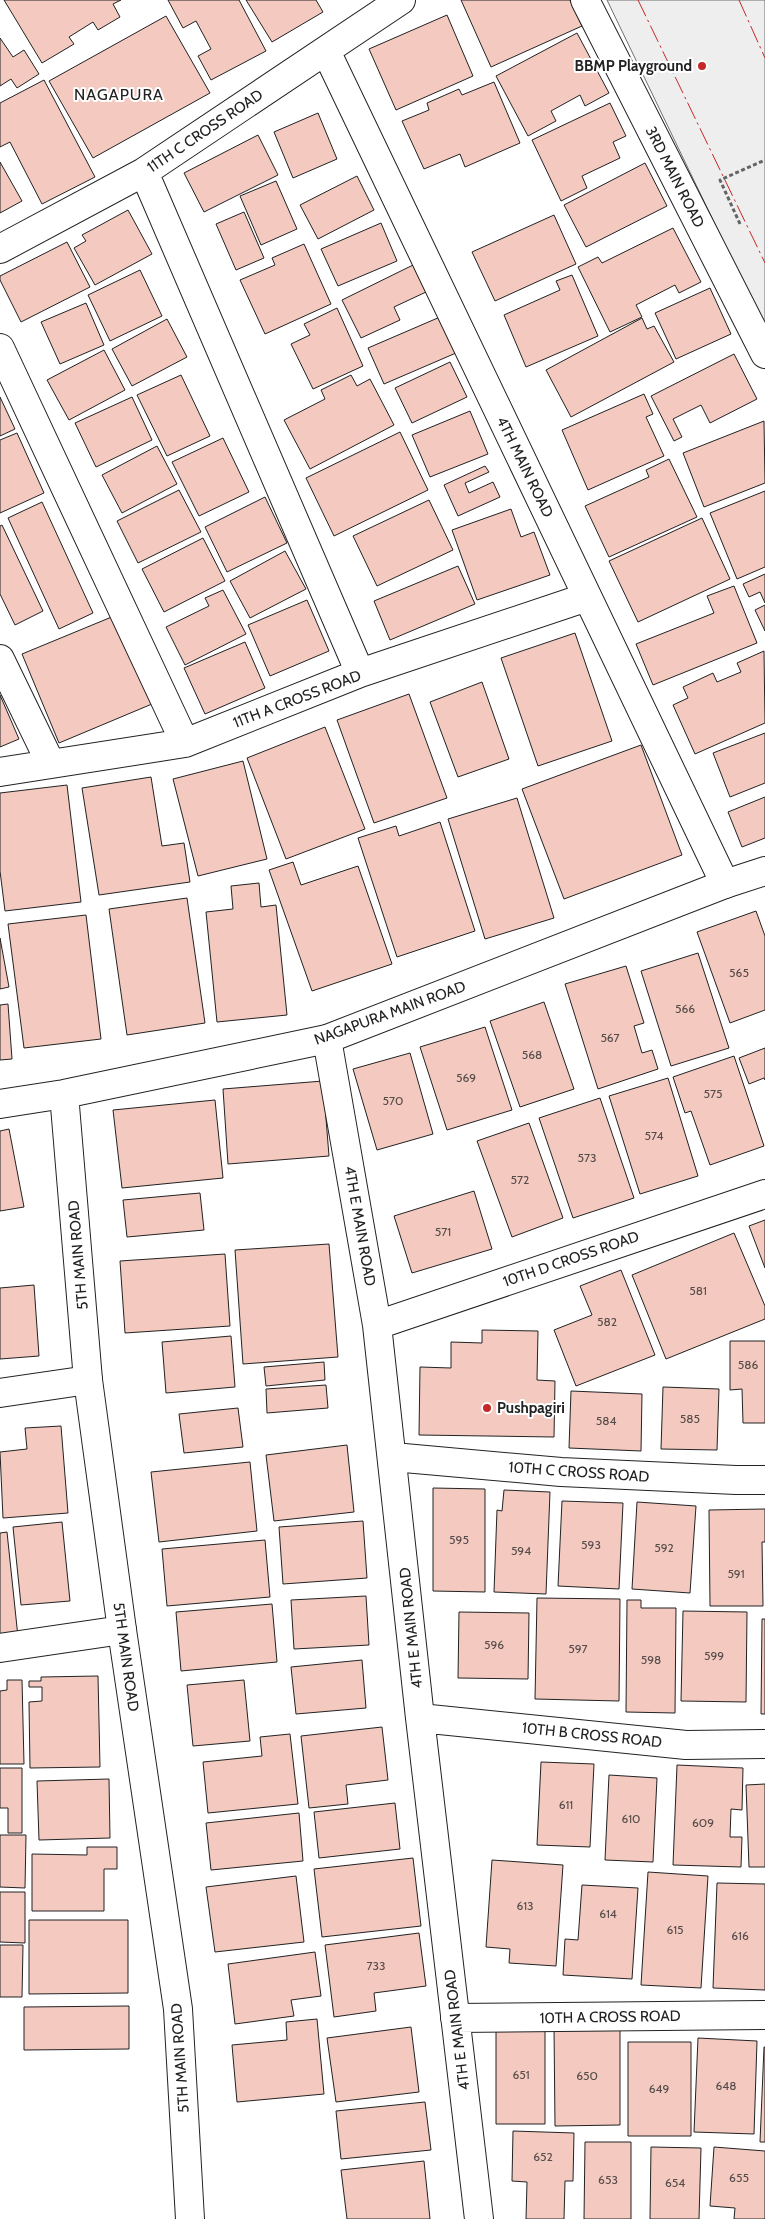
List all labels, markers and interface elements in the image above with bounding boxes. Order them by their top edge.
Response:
place label: BBMP Playground [575,57,692,75]
marker: BBMP Playground [696,60,708,72]
district label: NAGAPURA [74,85,164,104]
street label: 11TH C CROSS ROAD [144,86,266,176]
street label: 3RD MAIN ROAD [642,123,708,231]
street label: 4TH MAIN ROAD [493,414,557,521]
street label: 11TH A CROSS ROAD [230,666,364,732]
house number: 565 [729,965,749,980]
street label: NAGAPURA MAIN ROAD [312,977,468,1049]
house number: 566 [675,1001,695,1016]
house number: 567 [600,1030,620,1045]
house number: 568 [522,1047,542,1062]
house number: 569 [456,1070,476,1085]
house number: 575 [703,1086,723,1101]
house number: 570 [383,1093,403,1108]
house number: 574 [644,1128,664,1143]
house number: 573 [577,1150,597,1165]
street label: 4TH E MAIN ROAD [341,1164,379,1288]
house number: 572 [511,1172,529,1187]
street label: 5TH MAIN ROAD [64,1199,92,1310]
house number: 571 [435,1224,451,1239]
street label: 10TH D CROSS ROAD [501,1227,641,1291]
house number: 581 [689,1283,707,1298]
house number: 582 [597,1314,617,1329]
house number: 586 [738,1357,758,1372]
place label: Pushpagiri [497,1399,565,1417]
marker: Pushpagiri [481,1402,493,1414]
house number: 585 [680,1411,700,1426]
house number: 584 [596,1413,616,1428]
street label: 10TH C CROSS ROAD [508,1458,650,1486]
house number: 595 [449,1532,469,1547]
house number: 593 [581,1537,601,1552]
house number: 592 [654,1540,674,1555]
house number: 594 [511,1543,531,1558]
street label: 4TH E MAIN ROAD [396,1566,426,1690]
house number: 591 [727,1566,745,1581]
street label: 5TH MAIN ROAD [109,1601,143,1713]
house number: 596 [484,1637,504,1652]
house number: 597 [568,1641,588,1656]
house number: 599 [704,1648,724,1663]
house number: 598 [641,1652,661,1667]
street label: 10TH B CROSS ROAD [521,1719,663,1751]
house number: 611 [559,1797,573,1812]
house number: 610 [621,1811,641,1826]
house number: 609 [692,1815,714,1830]
house number: 613 [516,1898,534,1913]
house number: 614 [599,1906,617,1921]
house number: 615 [666,1922,684,1937]
house number: 616 [731,1928,749,1943]
house number: 733 [366,1958,386,1973]
street label: 4TH E MAIN ROAD [441,1968,473,2092]
street label: 5TH MAIN ROAD [167,2003,193,2113]
street label: 10TH A CROSS ROAD [539,2007,681,2027]
house number: 651 [512,2067,530,2082]
house number: 650 [576,2068,598,2083]
house number: 648 [715,2078,737,2093]
house number: 649 [649,2081,669,2096]
house number: 652 [533,2149,553,2164]
house number: 655 [729,2170,749,2185]
house number: 653 [598,2172,618,2187]
house number: 654 [665,2175,685,2190]

